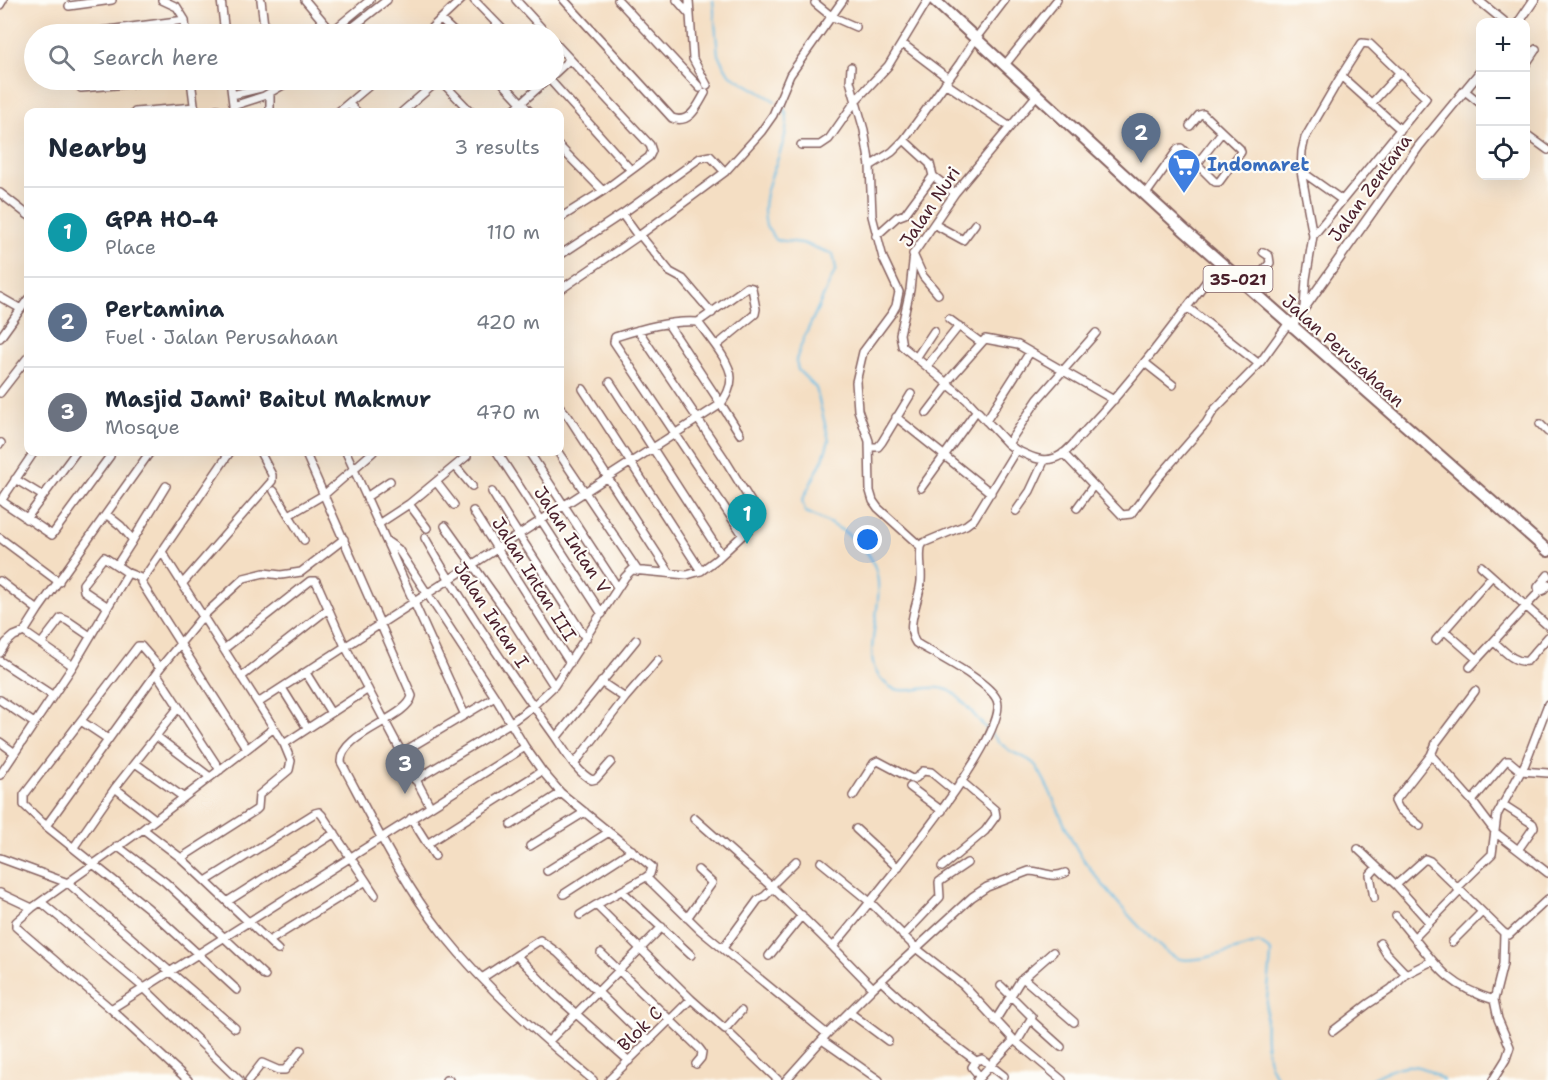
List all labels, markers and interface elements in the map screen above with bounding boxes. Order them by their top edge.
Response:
map controls [1476,18,1530,180]
button: + [1476,18,1530,72]
search box [24,24,564,90]
icon: search [45,41,78,74]
text: Search here [93,43,219,72]
button: − [1476,72,1530,126]
pin: 2 [1122,114,1160,163]
button: locate [1476,126,1530,180]
street label: Jalan Zentana [1323,129,1417,247]
text: Nearby [48,130,147,165]
text: 3 results [454,134,540,160]
supermarket icon: Indomaret [1166,147,1202,194]
place label: Indomaret [1207,153,1309,177]
street label: Jalan Nuri [894,162,966,252]
text: GPA HO-4 [105,205,218,234]
text: 1 [63,219,72,245]
text: 110 m [486,219,540,245]
text: Place [105,234,156,260]
road number: 35-021 [1204,266,1272,292]
street label: Jalan Perusahaan [1277,289,1409,413]
text: Pertamina [105,295,224,324]
text: 2 [61,309,75,335]
text: 420 m [476,309,540,335]
text: Fuel · Jalan Perusahaan [105,324,338,350]
text: Masjid Jami' Baitul Makmur [105,385,431,414]
text: 3 [61,399,75,425]
text: 470 m [476,399,540,425]
text: Mosque [105,414,180,440]
street label: Jalan Intan V [528,482,616,598]
pin: 1 [728,494,766,544]
street label: Jalan Intan III [487,513,581,645]
your location [853,525,882,554]
street label: Jalan Intan I [449,558,533,672]
pin: 3 [386,744,424,794]
street label: Blok C [612,1001,668,1057]

